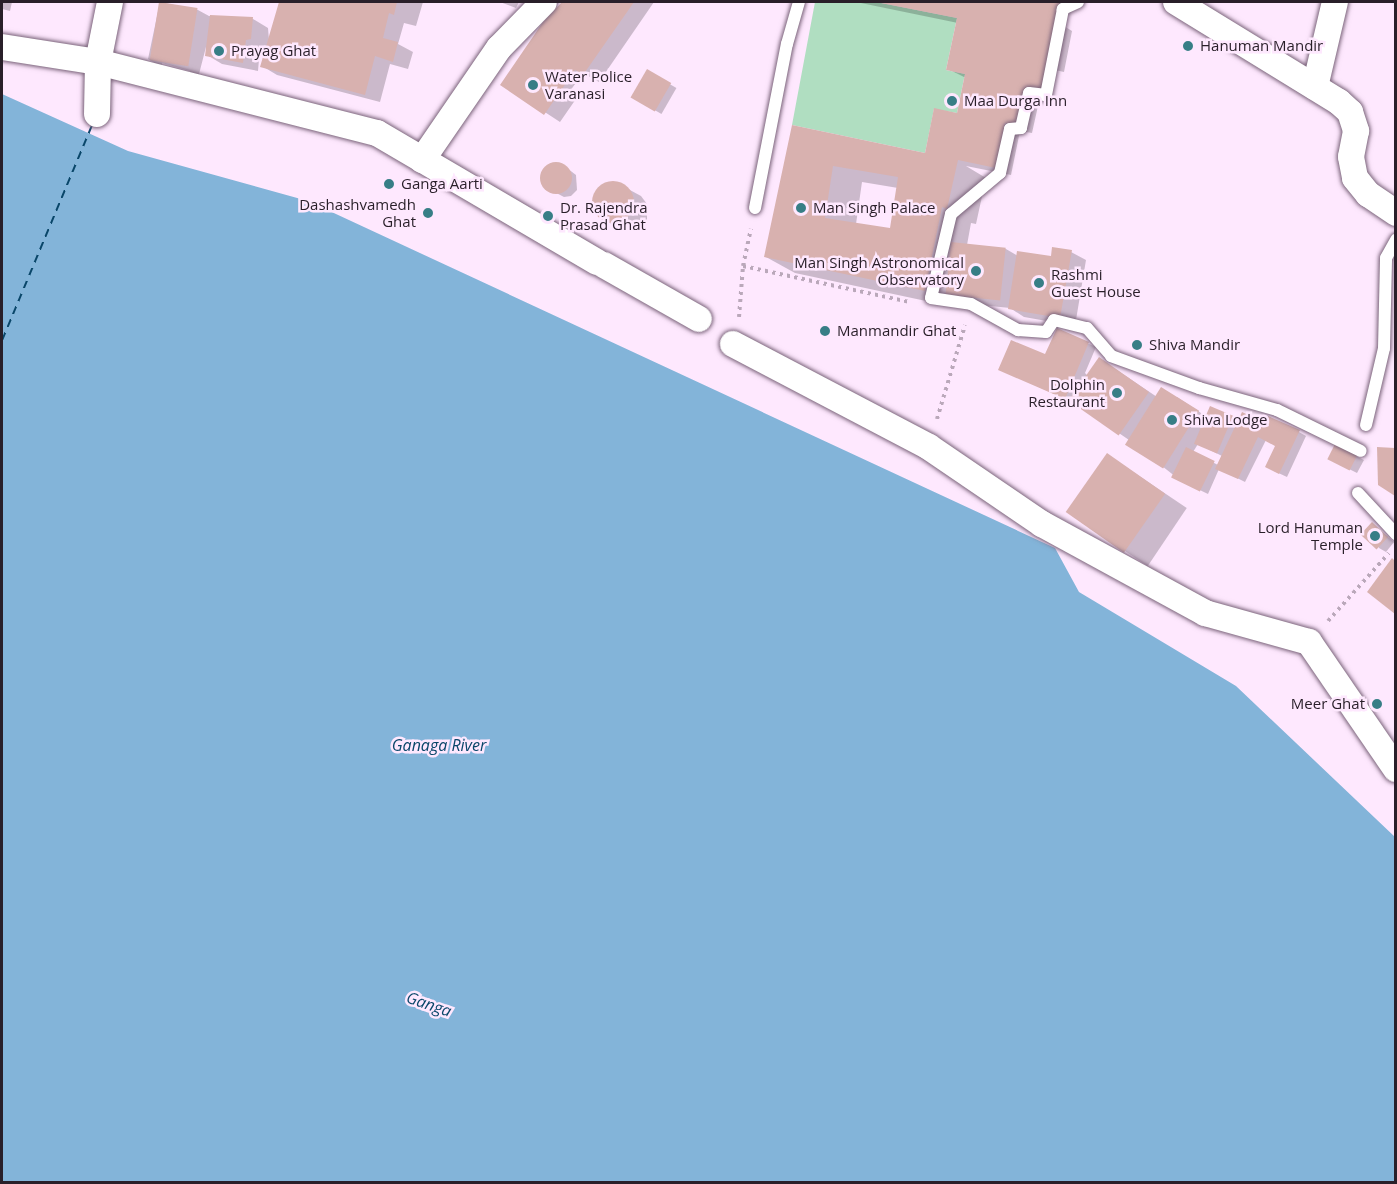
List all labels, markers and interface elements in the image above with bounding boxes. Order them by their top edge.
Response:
place label: Hanuman Mandir [1200,37,1323,55]
marker: Hanuman Mandir [1181,39,1195,53]
place label: Prayag Ghat [231,42,316,60]
marker: Prayag Ghat [212,44,226,58]
place label: Water Police Varanasi [545,67,632,102]
marker: Water Police Varanasi [526,78,540,92]
place label: Maa Durga Inn [964,92,1067,110]
marker: Maa Durga Inn [945,94,959,108]
place label: Ganga Aarti [401,175,483,193]
marker: Ganga Aarti [382,177,396,191]
place label: Dashashvamedh Ghat [299,195,416,230]
place label: Dr. Rajendra Prasad Ghat [560,198,647,233]
place label: Man Singh Palace [813,199,935,217]
marker: Man Singh Palace [794,201,808,215]
marker: Dashashvamedh Ghat [421,206,435,220]
marker: Dr. Rajendra Prasad Ghat [541,209,555,223]
place label: Man Singh Astronomical Observatory [794,253,964,288]
marker: Man Singh Astronomical Observatory [969,264,983,278]
place label: Rashmi Guest House [1051,265,1141,300]
marker: Rashmi Guest House [1032,276,1046,290]
place label: Manmandir Ghat [837,322,956,340]
marker: Manmandir Ghat [818,324,832,338]
place label: Shiva Mandir [1149,336,1240,354]
marker: Shiva Mandir [1130,338,1144,352]
place label: Dolphin Restaurant [1028,375,1105,410]
marker: Dolphin Restaurant [1110,386,1124,400]
place label: Shiva Lodge [1184,411,1268,429]
marker: Shiva Lodge [1165,413,1179,427]
place label: Lord Hanuman Temple [1258,518,1363,553]
marker: Lord Hanuman Temple [1368,529,1382,543]
place label: Meer Ghat [1291,695,1365,713]
marker: Meer Ghat [1370,697,1384,711]
water label: Ganaga River [392,735,486,755]
water label: Ganga [404,987,454,1021]

